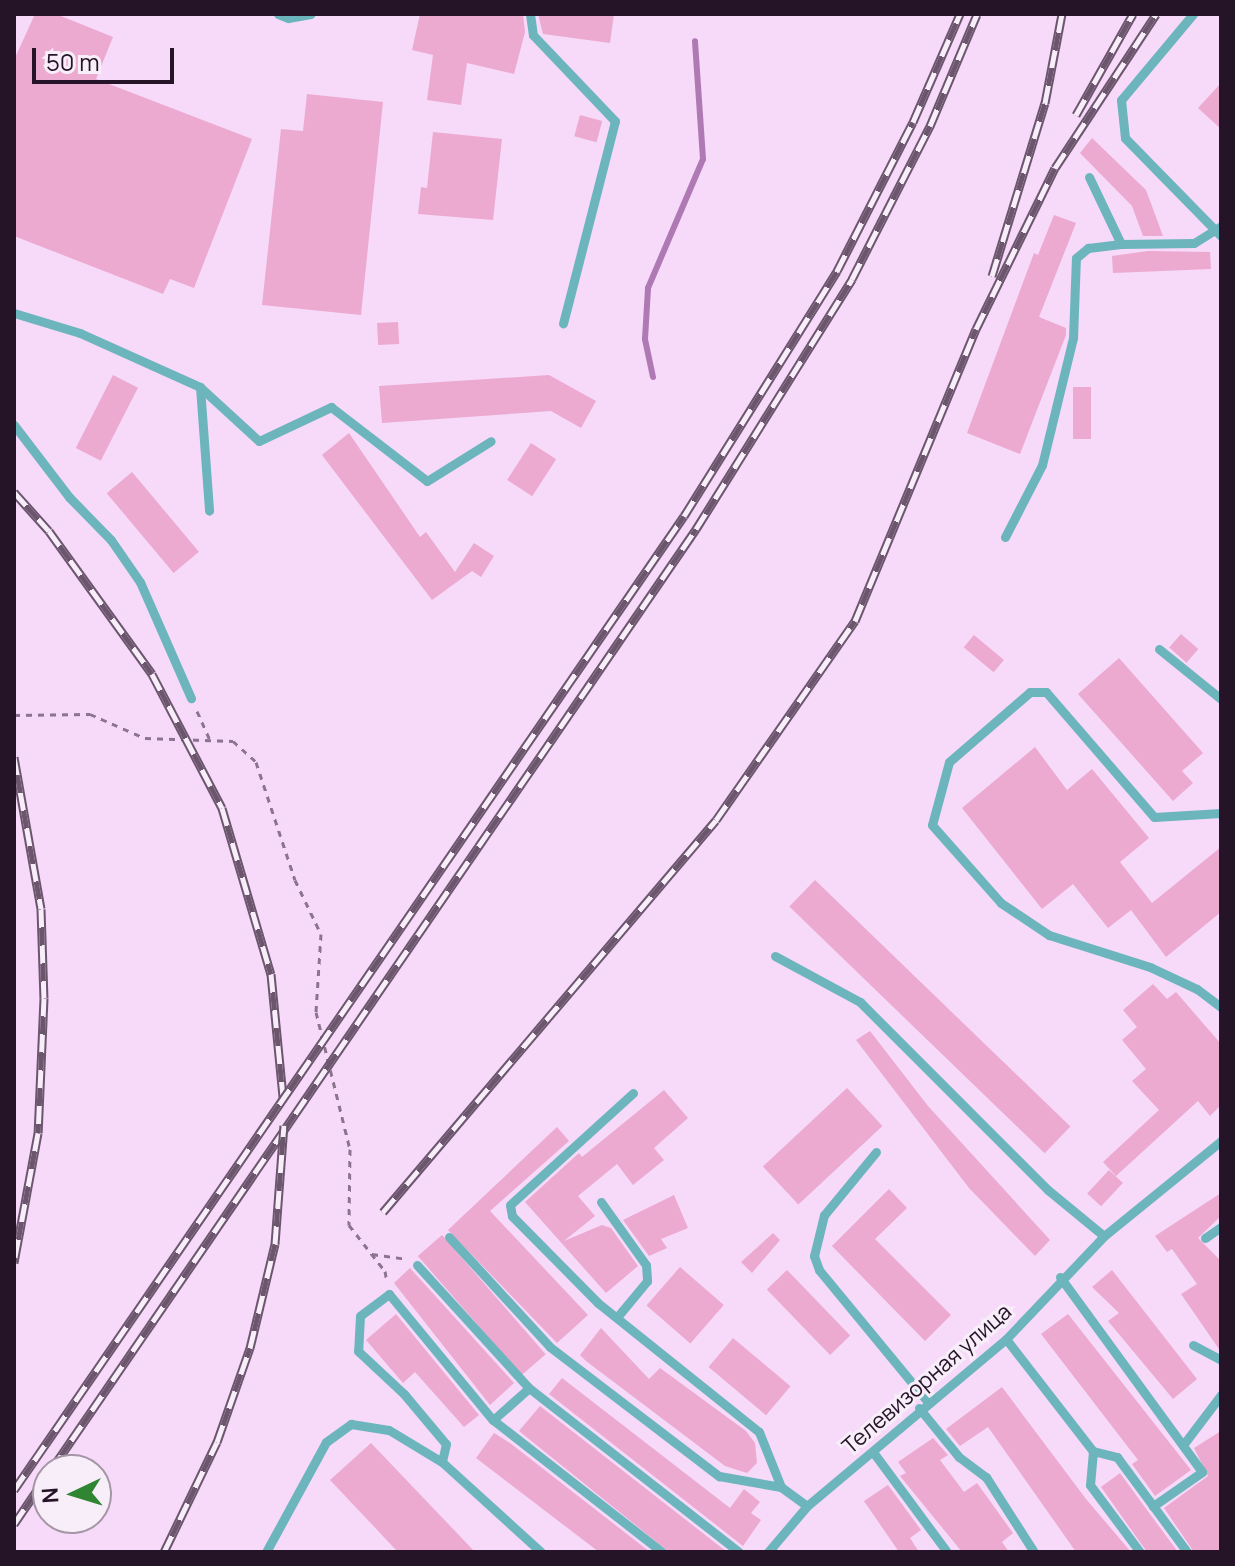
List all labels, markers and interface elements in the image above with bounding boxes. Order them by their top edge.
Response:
scale bar [36,32,178,82]
text: 50 m [46,45,100,78]
street label: Телевизорная улица [837,1298,1017,1460]
north arrow [32,1454,112,1534]
text: N [35,1487,66,1504]

